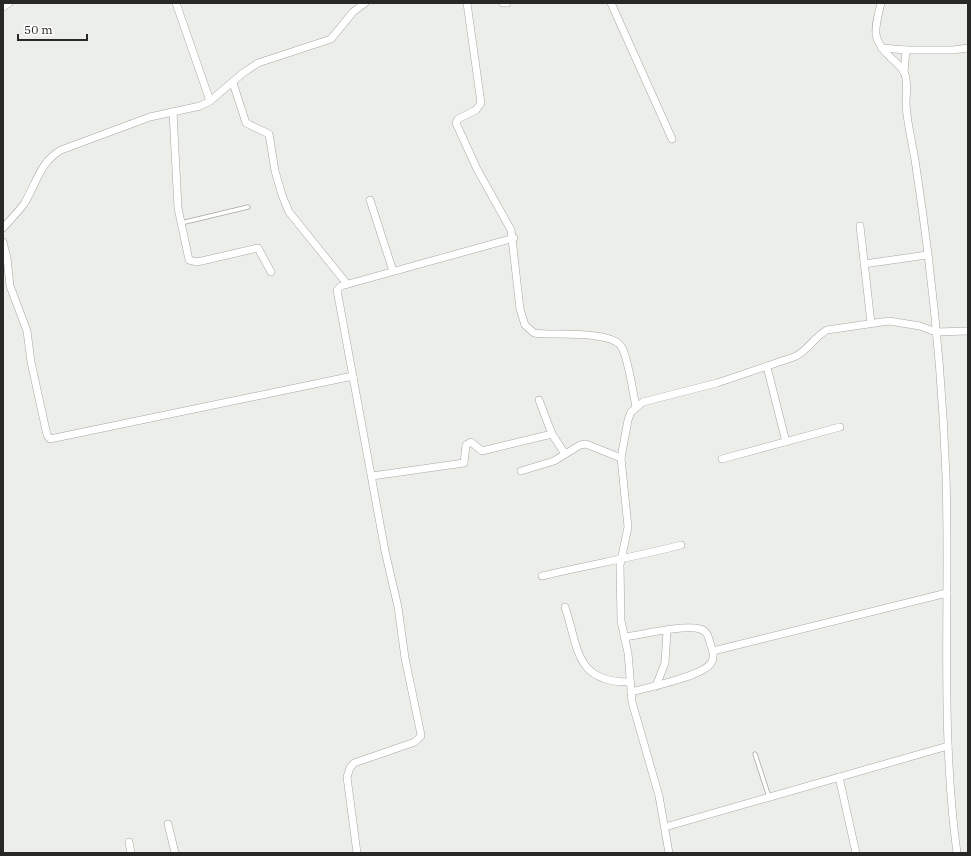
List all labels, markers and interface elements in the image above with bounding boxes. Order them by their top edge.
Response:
scale bar [18,16,87,42]
text: 50 m [24,22,53,37]

